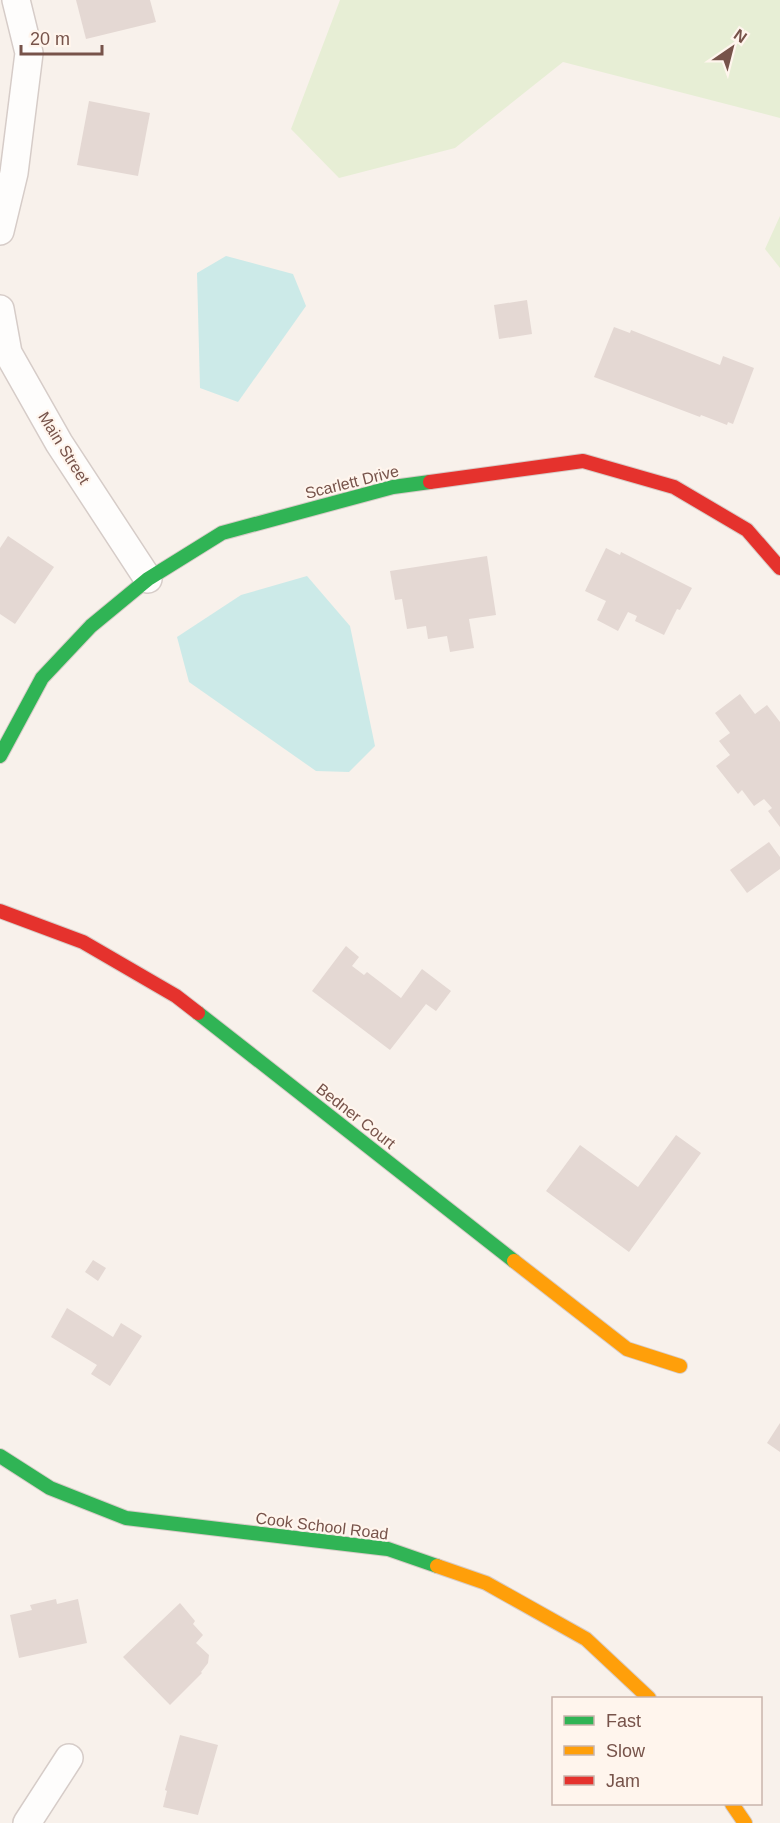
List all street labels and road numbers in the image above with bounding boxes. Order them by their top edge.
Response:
street label: Main Street [35,409,93,488]
street label: Scarlett Drive [303,462,401,502]
street label: Bedner Court [313,1080,399,1152]
street label: Cook School Road [255,1509,389,1543]

